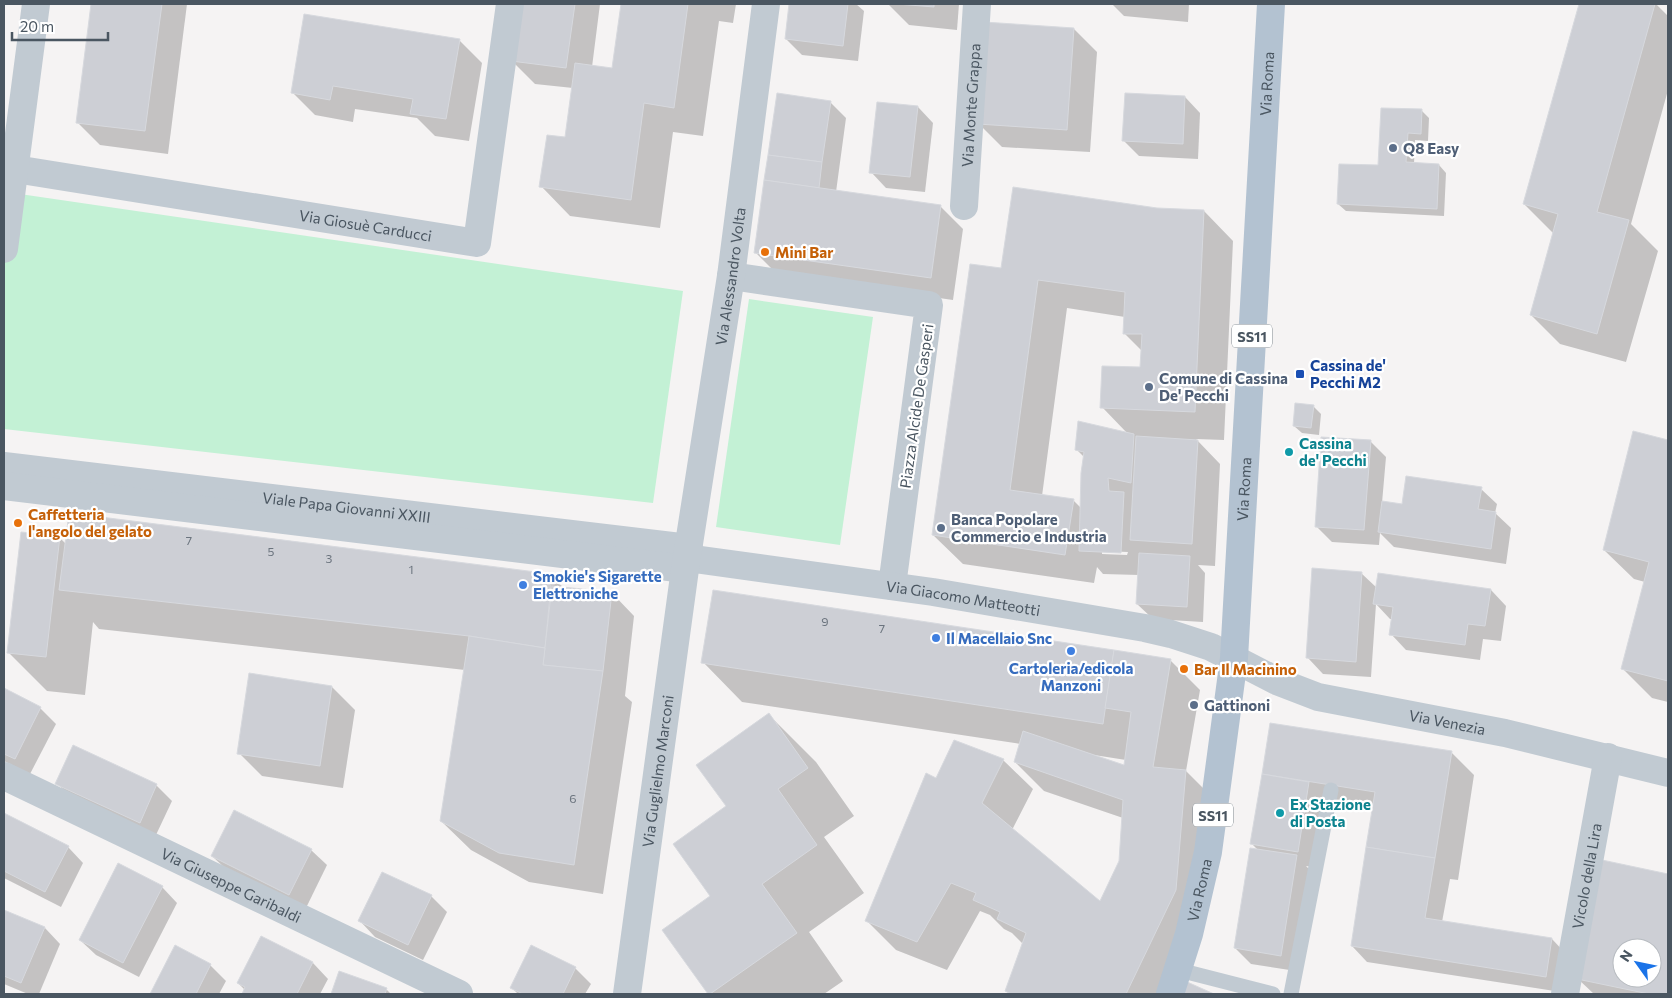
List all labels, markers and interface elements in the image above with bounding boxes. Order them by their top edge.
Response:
scale bar [12,10,109,42]
text: 20 m [20,17,54,35]
street label: Via Monte Grappa [958,43,983,168]
street label: Via Roma [1256,51,1277,116]
place label: Q8 Easy [1403,139,1460,157]
marker: Q8 Easy [1387,142,1399,154]
street label: Via Giosuè Carducci [298,206,433,245]
street label: Via Alessandro Volta [711,206,749,347]
place label: Mini Bar [775,243,833,261]
marker: Mini Bar [759,246,771,258]
street label: Piazza Alcide De Gasperi [896,323,936,489]
road number: SS11 [1232,324,1272,348]
place label: Cassina de' Pecchi M2 [1310,356,1386,391]
marker: Cassina de' Pecchi M2 [1294,368,1306,380]
place label: Comune di Cassina De' Pecchi [1159,369,1288,404]
marker: Comune di Cassina De' Pecchi [1143,381,1155,393]
place label: Cassina de' Pecchi [1299,434,1367,469]
marker: Cassina de' Pecchi [1283,446,1295,458]
street label: Via Roma [1233,456,1254,522]
street label: Viale Papa Giovanni XXIII [261,488,432,526]
place label: Caffetteria l'angolo del gelato [28,505,152,540]
place label: Banca Popolare Commercio e Industria [951,510,1107,545]
marker: Caffetteria l'angolo del gelato [12,517,24,529]
marker: Banca Popolare Commercio e Industria [935,522,947,534]
house number: 7 [186,533,192,547]
house number: 5 [268,544,275,558]
house number: 3 [326,551,333,565]
house number: 1 [408,562,414,576]
place label: Smokie's Sigarette Elettroniche [533,567,662,602]
street label: Via Giacomo Matteotti [885,577,1042,619]
marker: Smokie's Sigarette Elettroniche [517,579,529,591]
house number: 9 [821,614,829,628]
house number: 7 [879,621,885,635]
place label: Il Macellaio Snc [946,629,1052,647]
marker: Il Macellaio Snc [930,632,942,644]
marker: Cartoleria/edicola Manzoni [1065,645,1077,657]
place label: Cartoleria/edicola Manzoni [1009,659,1133,694]
place label: Bar Il Macinino [1194,660,1297,678]
marker: Bar Il Macinino [1178,663,1190,675]
street label: Via Guglielmo Marconi [638,694,677,848]
place label: Gattinoni [1204,696,1270,714]
marker: Gattinoni [1188,699,1200,711]
street label: Via Venezia [1407,706,1487,738]
house number: 6 [569,791,577,805]
place label: Ex Stazione di Posta [1290,795,1371,830]
road number: SS11 [1193,804,1233,826]
marker: Ex Stazione di Posta [1274,807,1286,819]
street label: Vicolo della Lira [1568,822,1605,930]
street label: Via Giuseppe Garibaldi [158,844,304,926]
street label: Via Roma [1183,857,1215,923]
north arrow [1612,938,1662,988]
text: N [1616,947,1636,965]

